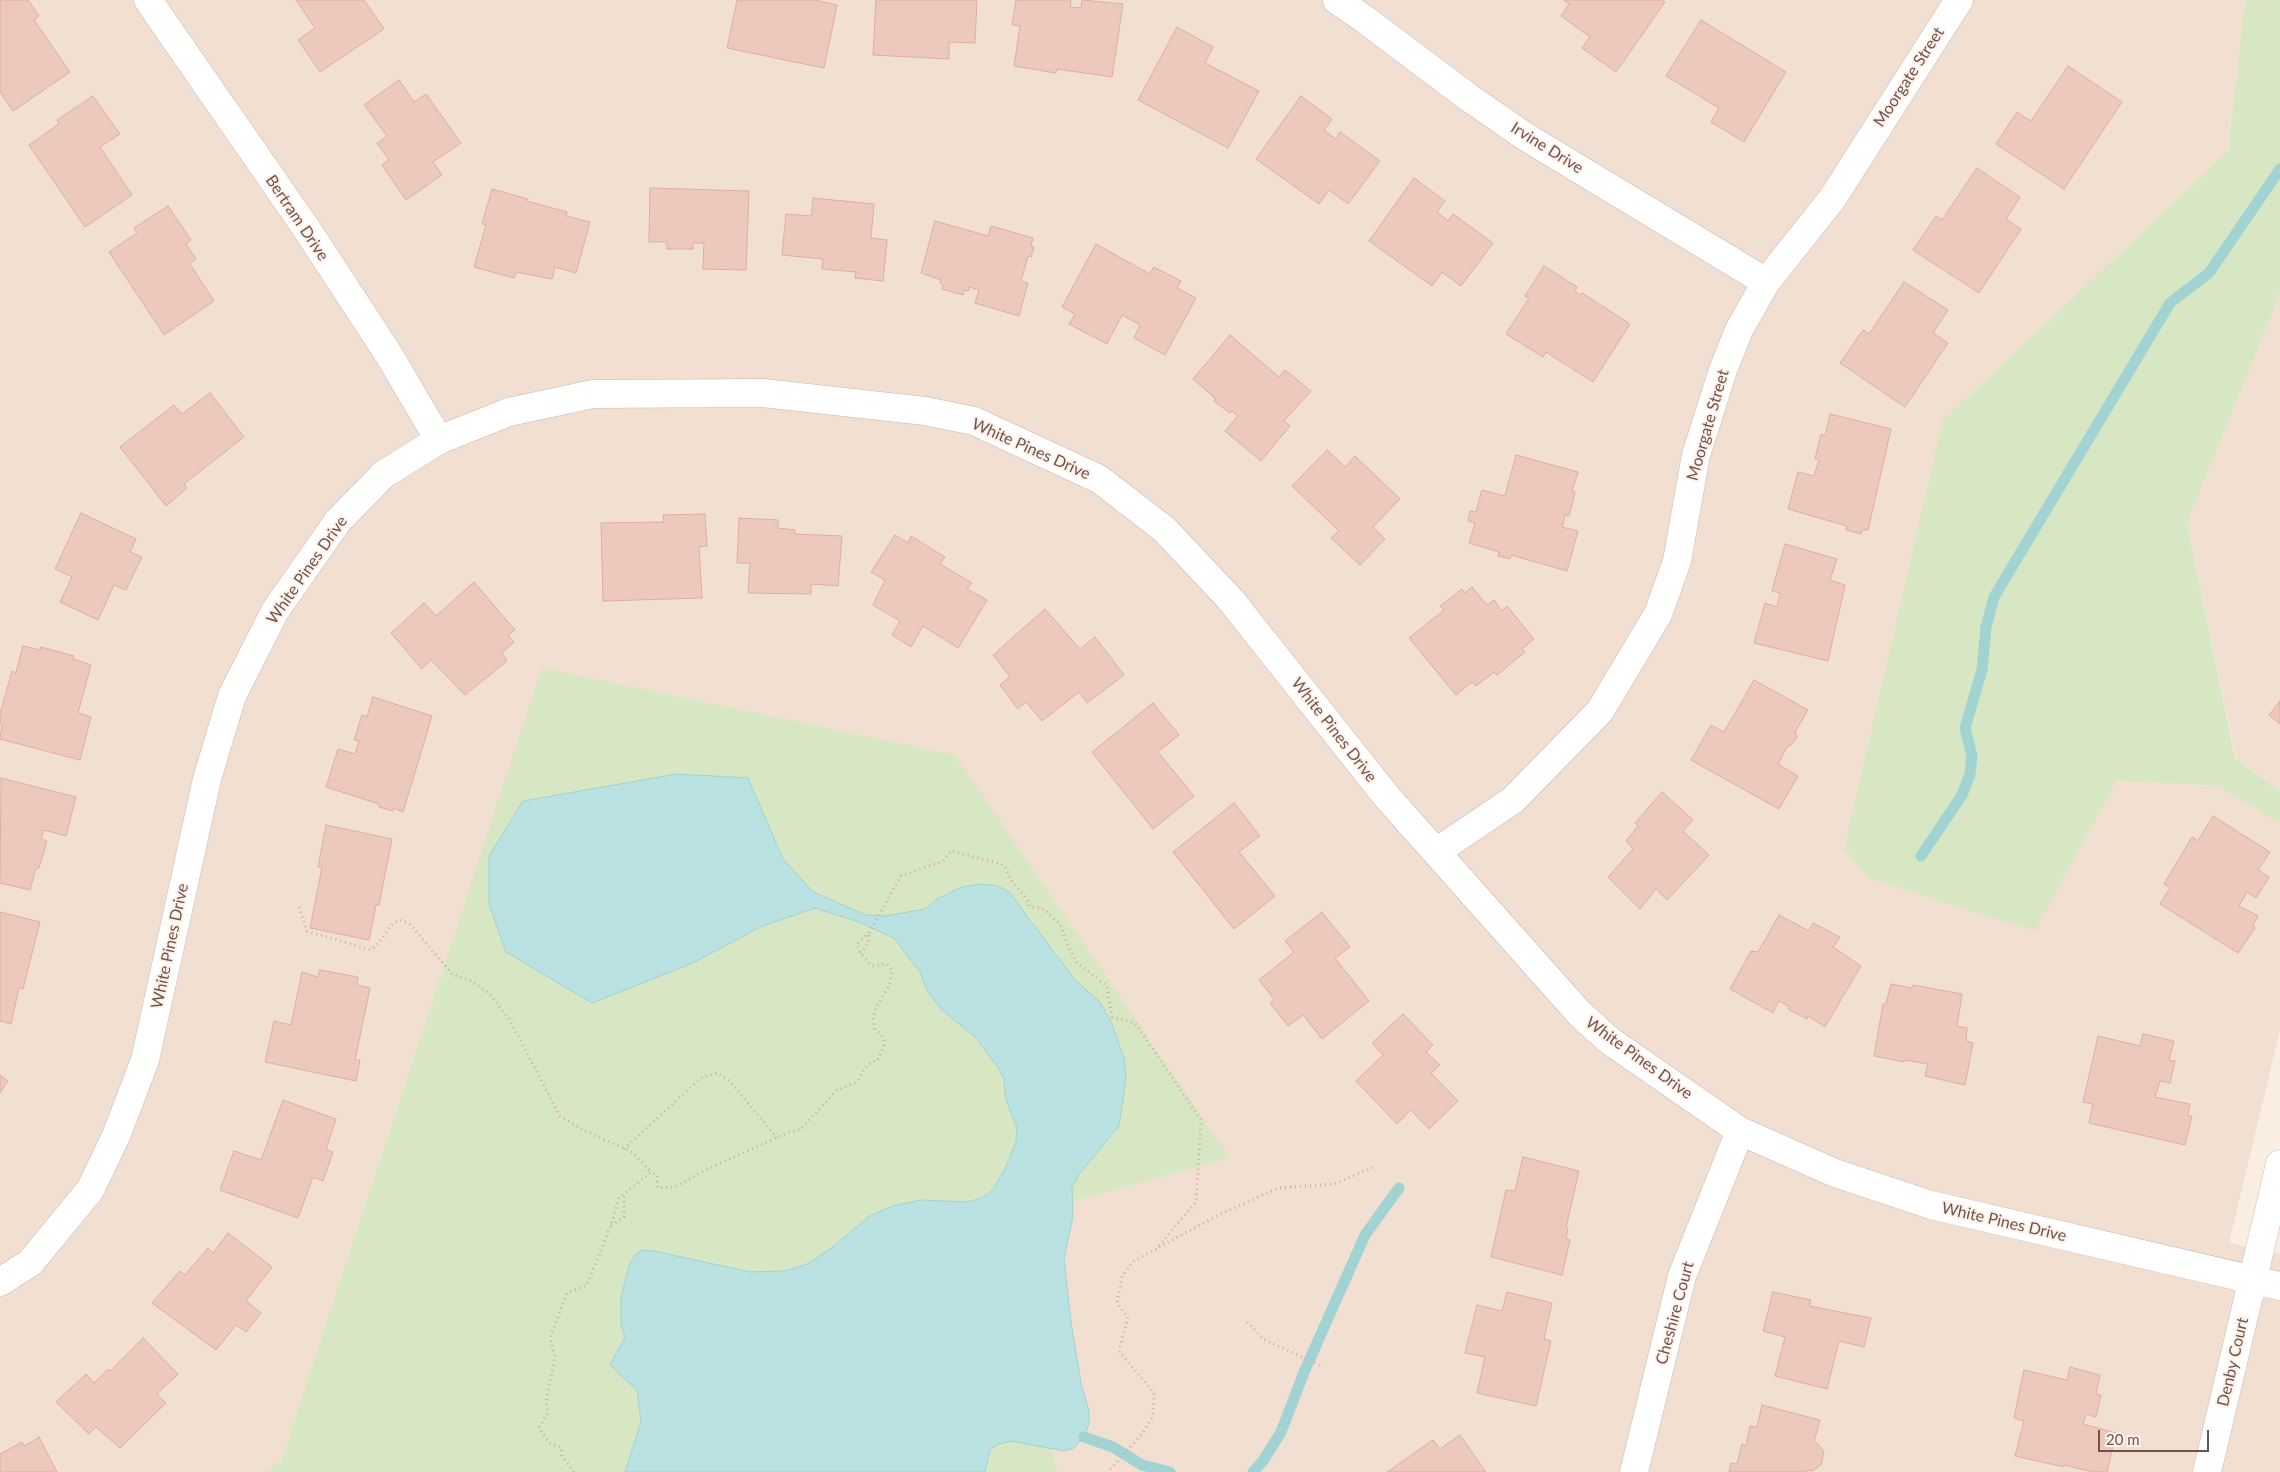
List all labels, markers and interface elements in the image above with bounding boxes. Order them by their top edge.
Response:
street label: Moorgate Street [1870,24,1948,130]
street label: Irvine Drive [1507,118,1587,178]
street label: Bertram Drive [261,171,333,265]
street label: Moorgate Street [1683,367,1733,483]
street label: White Pines Drive [969,414,1093,484]
street label: White Pines Drive [263,512,351,628]
street label: White Pines Drive [1287,674,1381,786]
street label: White Pines Drive [147,882,193,1010]
street label: White Pines Drive [1582,1013,1696,1103]
street label: White Pines Drive [1940,1198,2068,1246]
street label: Cheshire Court [1652,1259,1698,1367]
street label: Denby Court [2213,1316,2253,1408]
scale bar [2100,1420,2211,1452]
text: 20 m [2106,1430,2140,1448]

